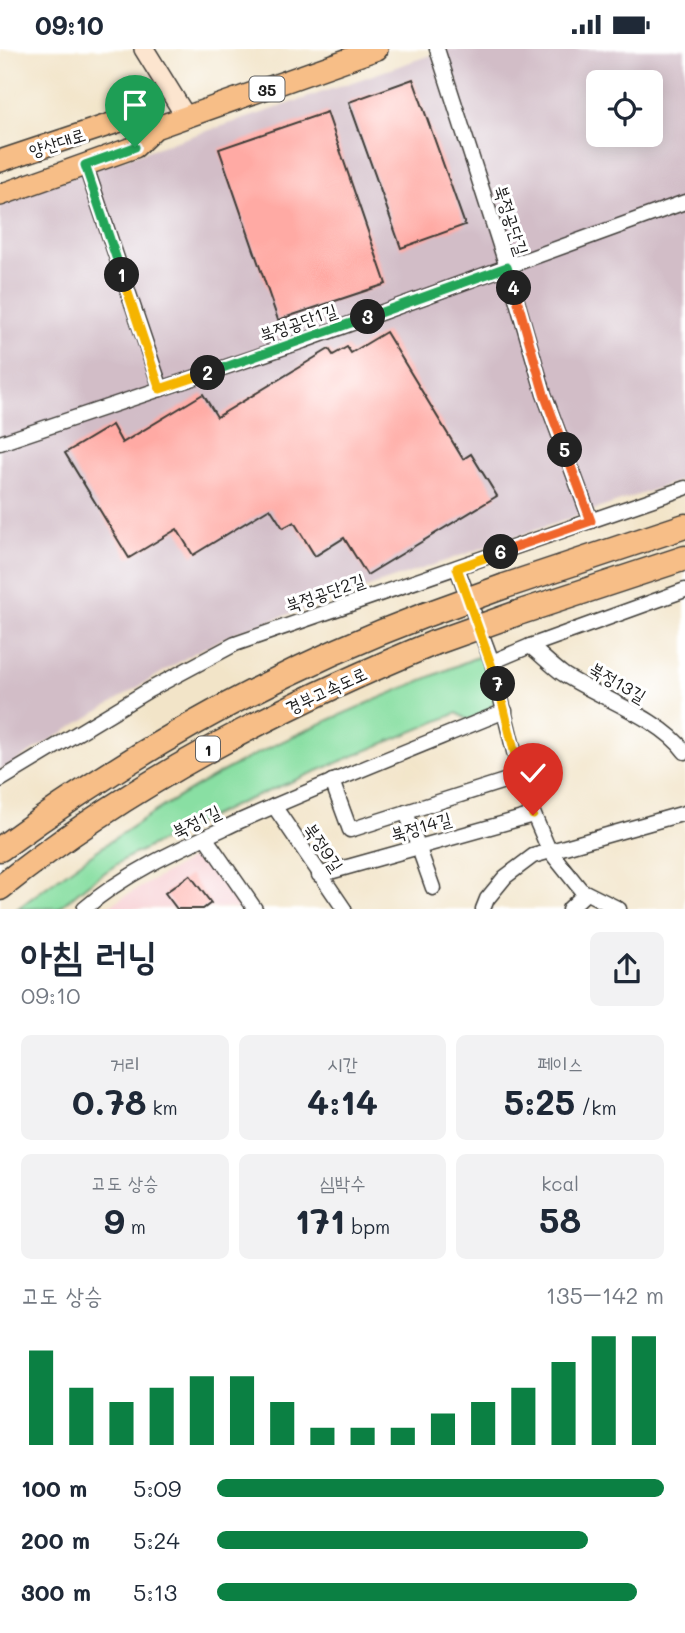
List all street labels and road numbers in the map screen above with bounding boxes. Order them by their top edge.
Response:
road number: 35 [250,77,284,101]
street label: 양산대로 [26,122,88,162]
street label: 북정공단길 [489,182,535,259]
street label: 북정공단1길 [256,297,340,346]
street label: 북정공단2길 [282,567,368,617]
street label: 북정13길 [585,656,651,708]
street label: 경부고속도로 [282,661,370,719]
road number: 1 [196,737,220,761]
street label: 북정1길 [168,799,225,843]
street label: 북정14길 [388,806,455,846]
street label: 북정9길 [299,818,349,877]

